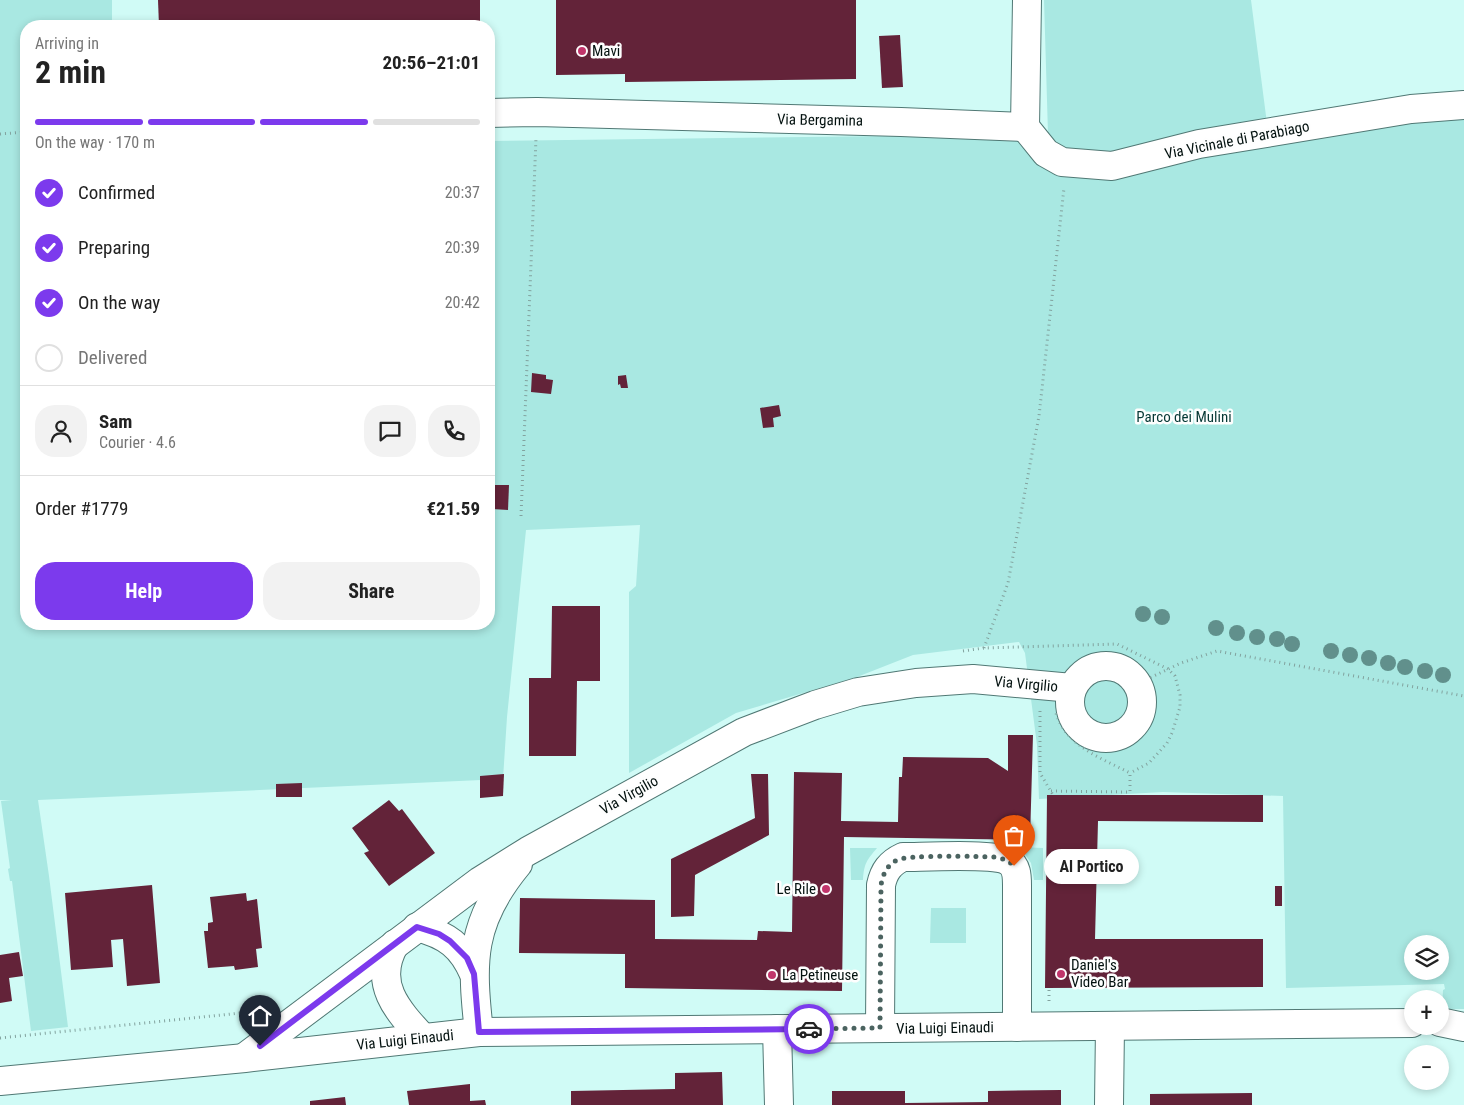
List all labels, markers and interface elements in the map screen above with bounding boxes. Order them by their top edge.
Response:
text: Arriving in [35,34,99,53]
place label: Mavi [592,42,620,60]
marker: Mavi [576,45,588,57]
text: 20:56–21:01 [382,51,480,74]
text: 2 min [35,53,106,91]
street label: Via Bergamina [777,110,863,130]
street label: Via Vicinale di Parabiago [1163,117,1311,163]
text: On the way · 170 m [35,133,155,152]
icon: check [35,179,63,207]
text: Confirmed [78,181,155,204]
text: 20:37 [445,183,480,202]
icon: check [35,234,63,262]
text: Preparing [78,236,150,259]
text: 20:39 [445,238,480,257]
icon: check [35,289,63,317]
text: On the way [78,291,160,314]
text: 20:42 [445,293,480,312]
text: Delivered [78,346,147,369]
button: person [35,405,87,457]
button: chat [364,405,416,457]
button: phone [428,405,480,457]
park label: Parco dei Mulini [1136,408,1232,426]
text: Sam [99,410,132,433]
text: Courier · 4.6 [99,433,176,452]
text: Order #1779 [35,497,128,520]
text: €21.59 [426,497,480,520]
button: Help [35,562,253,620]
button: Share [263,562,480,620]
street label: Via Virgilio [993,672,1059,696]
street label: Via Virgilio [597,772,661,818]
pin [993,815,1035,866]
icon: bag [1000,822,1028,850]
callout: Al Portico [1044,848,1139,884]
text: Al Portico [1059,857,1124,876]
place label: Le Rile [777,880,816,898]
marker: Le Rile [820,883,832,895]
map controls [1404,935,1449,1090]
button: layers [1404,935,1449,980]
place label: Daniel's Video Bar [1071,956,1129,991]
place label: La Petineuse [782,966,858,984]
marker: Daniel's Video Bar [1055,968,1067,980]
marker: La Petineuse [766,969,778,981]
button: + [1404,990,1449,1035]
pin [239,995,281,1046]
icon: home [246,1002,274,1030]
courier [784,1004,834,1054]
icon: car [795,1015,823,1043]
street label: Via Luigi Einaudi [896,1018,994,1038]
street label: Via Luigi Einaudi [355,1026,455,1054]
button: − [1404,1045,1449,1090]

